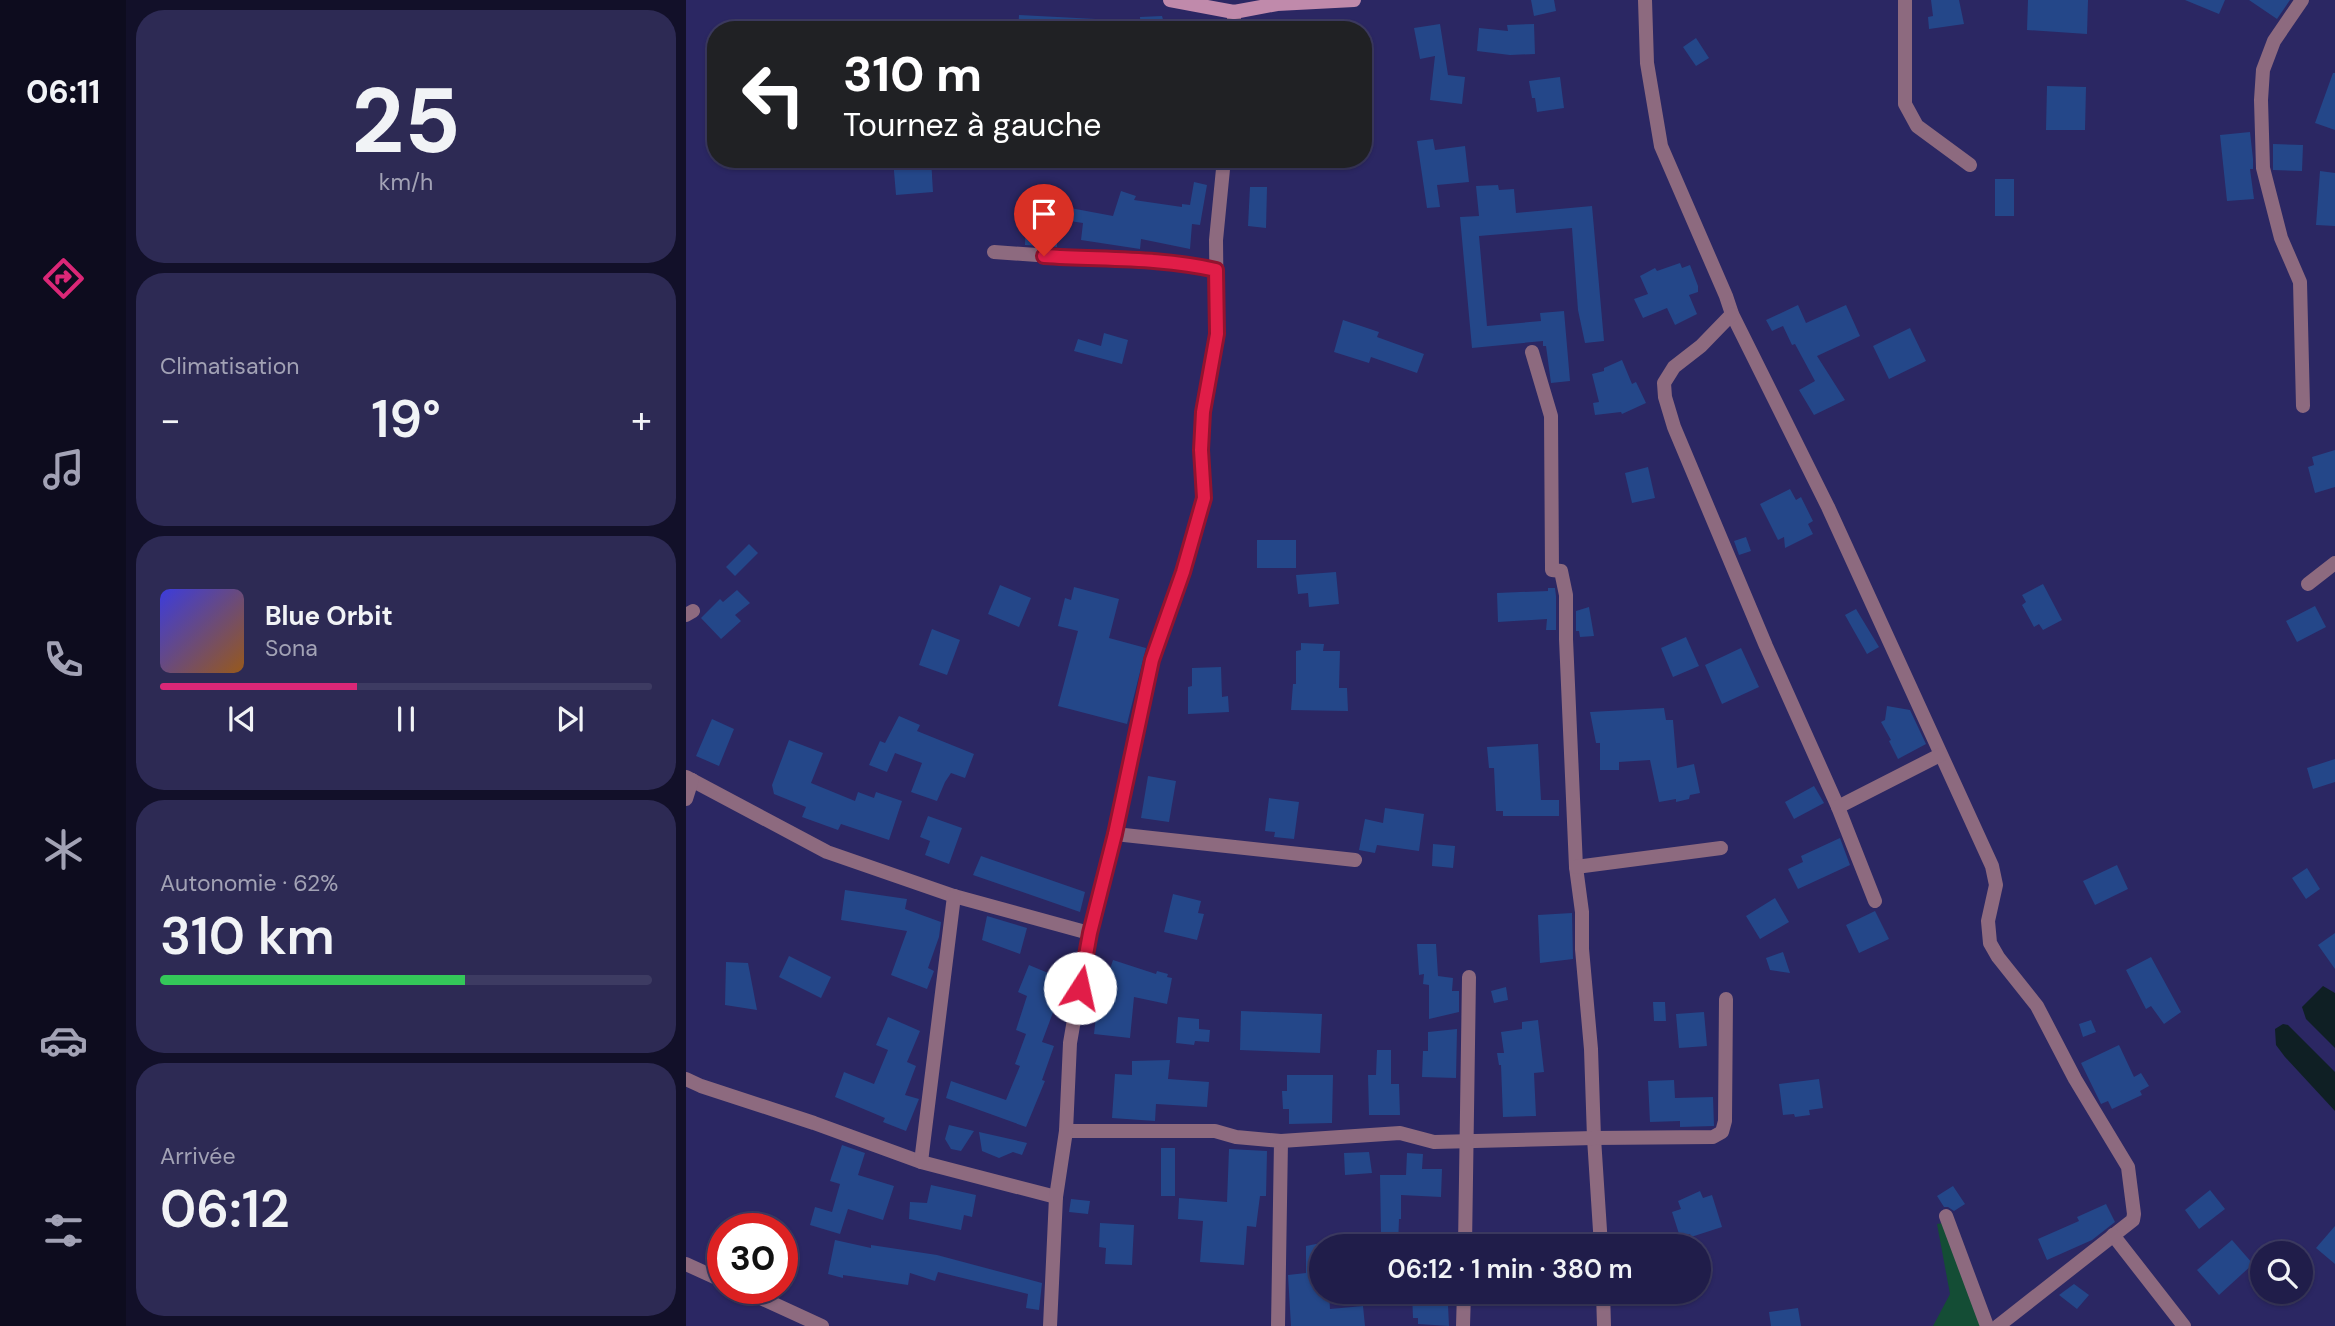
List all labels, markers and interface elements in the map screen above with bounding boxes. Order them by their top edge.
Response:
text: 310 m [843,42,982,106]
icon: left [728,49,819,140]
text: 25 [351,62,461,180]
text: 06:11 [26,71,100,113]
text: Tournez à gauche [843,104,1101,146]
text: km/h [379,167,433,197]
pin [1014,184,1074,256]
icon: arrive [1025,195,1063,233]
icon: directions [39,254,88,303]
text: Climatisation [160,351,299,381]
text: 19° [371,385,441,453]
text: − [160,395,181,445]
text: + [631,395,652,445]
icon: music [39,445,88,494]
text: Blue Orbit [265,599,393,633]
text: Sona [265,633,318,663]
icon: phone [39,635,88,684]
icon: previous [223,700,261,738]
icon: pause [387,700,425,738]
icon: next [551,700,589,738]
icon: climate [39,825,88,874]
text: Autonomie · 62% [160,868,338,898]
text: 310 km [160,902,335,970]
position arrow [1043,951,1117,1025]
icon: car [39,1016,88,1065]
text: Arrivée [160,1141,236,1171]
text: 06:12 [160,1175,290,1243]
icon: filters [39,1206,88,1255]
speed limit sign: 30 [707,1213,798,1304]
map controls [2250,1241,2313,1304]
button: search [2250,1241,2313,1304]
text: 06:12 · 1 min · 380 m [1388,1252,1632,1286]

